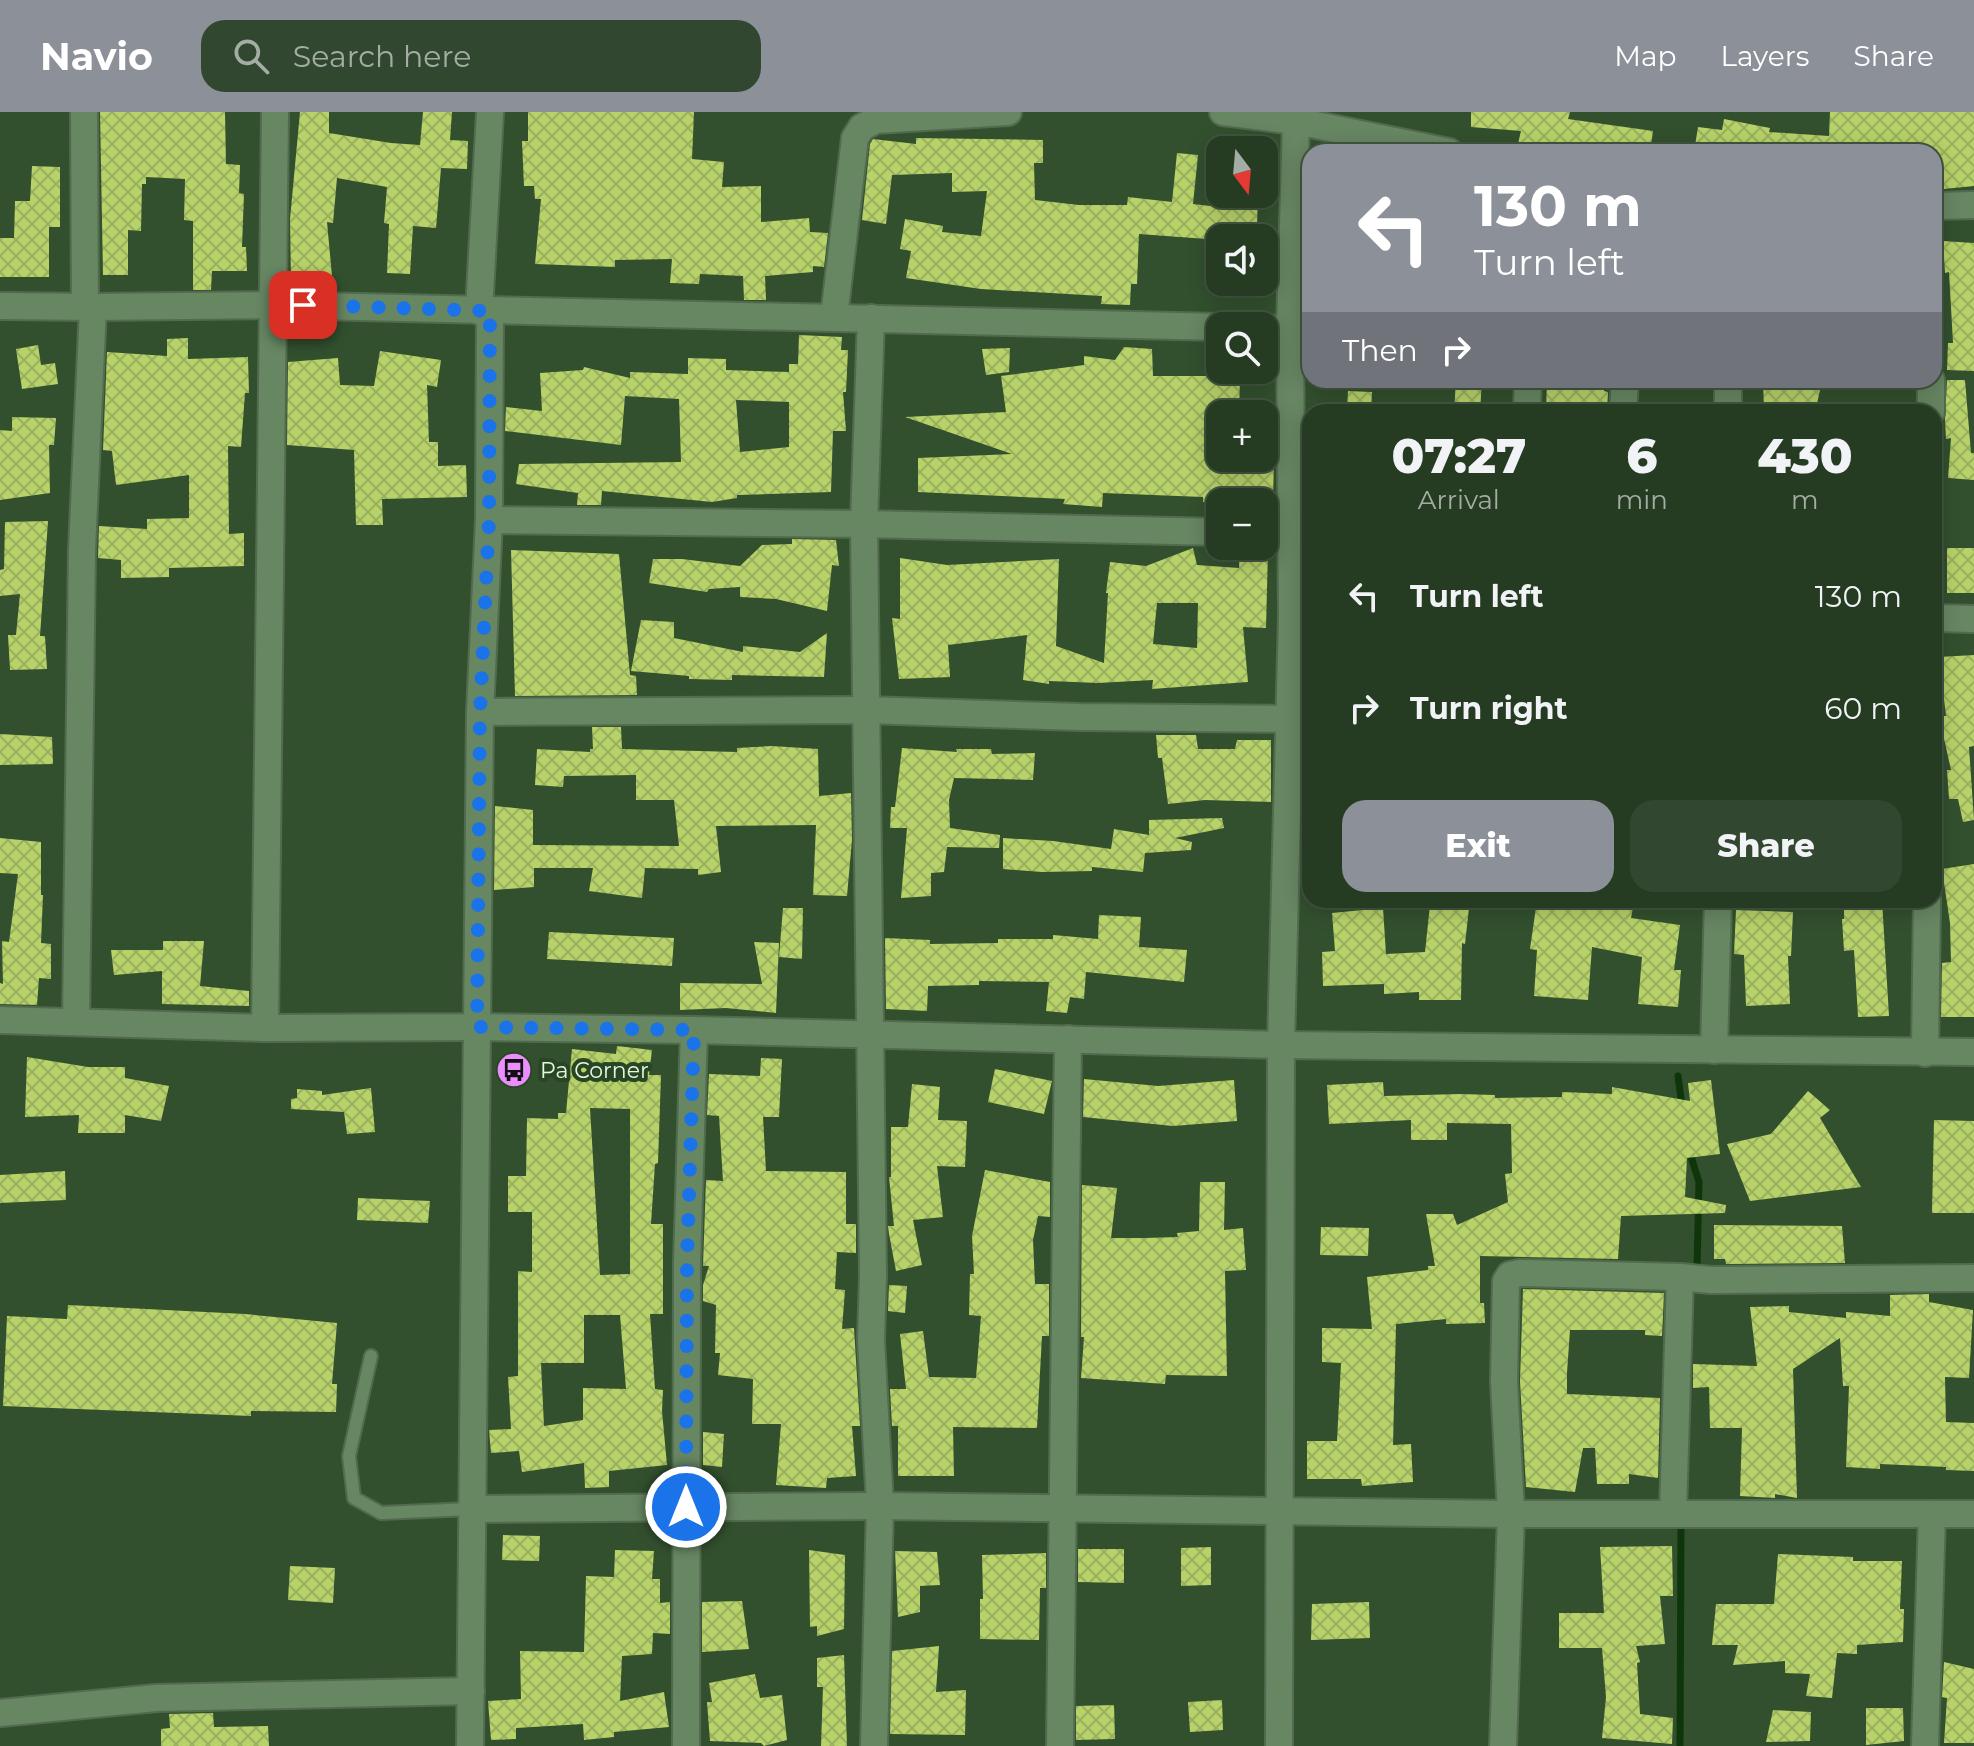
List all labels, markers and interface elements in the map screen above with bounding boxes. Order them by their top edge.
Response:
search box [201,20,761,92]
text: Navio [40,33,153,80]
icon: search [229,34,273,78]
text: Search here [293,38,471,75]
text: Map [1614,39,1677,73]
text: Layers [1721,39,1810,73]
text: Share [1854,39,1934,73]
north arrow [1206,136,1278,208]
map controls [1206,136,1278,560]
text: 130 m [1474,172,1642,240]
icon: left [1342,176,1446,280]
button: sound [1206,224,1278,296]
text: Turn left [1474,240,1625,284]
pin [269,271,337,339]
icon: arrive [281,283,325,327]
button: search [1206,312,1278,384]
icon: right [1434,328,1478,372]
text: Then [1342,332,1418,369]
button: + [1206,400,1278,472]
text: 07:27 [1391,427,1526,485]
text: 6 [1626,427,1657,485]
text: 430 [1757,427,1853,485]
text: Arrival [1418,484,1500,516]
text: min [1616,484,1668,516]
text: m [1791,484,1819,516]
button: − [1206,488,1278,560]
icon: left [1342,574,1386,618]
text: Turn left [1410,578,1543,615]
text: 130 m [1815,578,1902,615]
icon: right [1342,686,1386,730]
text: Turn right [1410,690,1567,727]
text: 60 m [1824,690,1902,727]
button: Exit [1342,800,1614,892]
button: Share [1630,800,1902,892]
bus stop icon: Pa Corner [495,1051,533,1089]
place label: Pa Corner [540,1057,649,1084]
position arrow [644,1465,728,1549]

